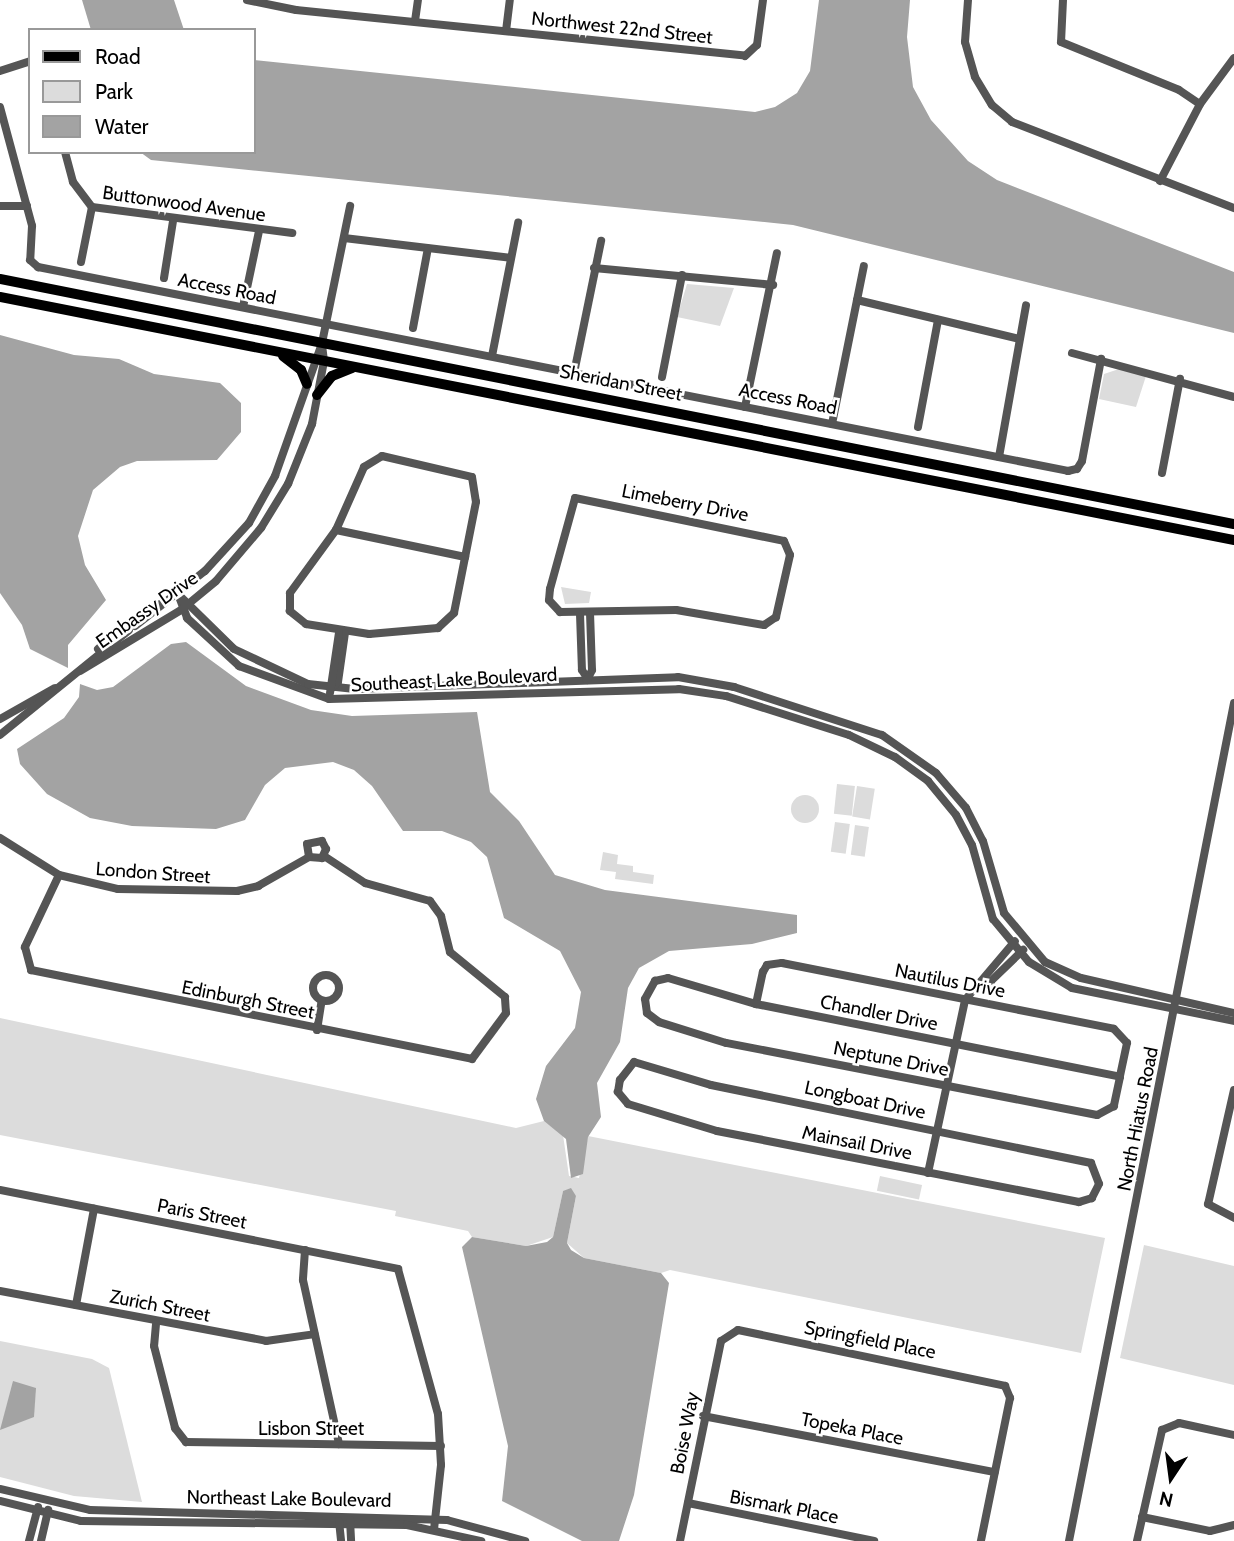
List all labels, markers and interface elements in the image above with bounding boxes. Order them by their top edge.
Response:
street label: Northwest 22nd Street [530,7,714,49]
legend [28,28,256,154]
text: Road [95,44,141,69]
text: Park [95,79,133,104]
text: Water [95,114,148,139]
street label: Buttonwood Avenue [101,181,267,227]
street label: Access Road [176,268,278,310]
street label: Sheridan Street [558,360,684,406]
street label: Access Road [737,378,839,420]
street label: Limeberry Drive [620,480,750,526]
street label: Embassy Drive [92,567,202,653]
street label: Southeast Lake Boulevard [350,663,558,697]
street label: London Street [95,858,211,888]
street label: Nautilus Drive [893,959,1007,1003]
street label: Edinburgh Street [180,976,316,1024]
street label: Chandler Drive [818,990,940,1036]
street label: Neptune Drive [831,1037,951,1081]
street label: North Hiatus Road [1113,1045,1163,1193]
street label: Longboat Drive [802,1076,928,1124]
street label: Mainsail Drive [800,1121,914,1165]
street label: Paris Street [155,1194,249,1234]
street label: Zurich Street [108,1285,212,1327]
street label: Springfield Place [802,1316,938,1364]
street label: Boise Way [666,1390,704,1476]
street label: Topeka Place [799,1408,905,1450]
street label: Lisbon Street [258,1418,364,1440]
north arrow [1136,1443,1206,1513]
street label: Bismark Place [728,1485,840,1529]
street label: Northeast Lake Boulevard [186,1486,392,1512]
text: N [1157,1486,1175,1512]

